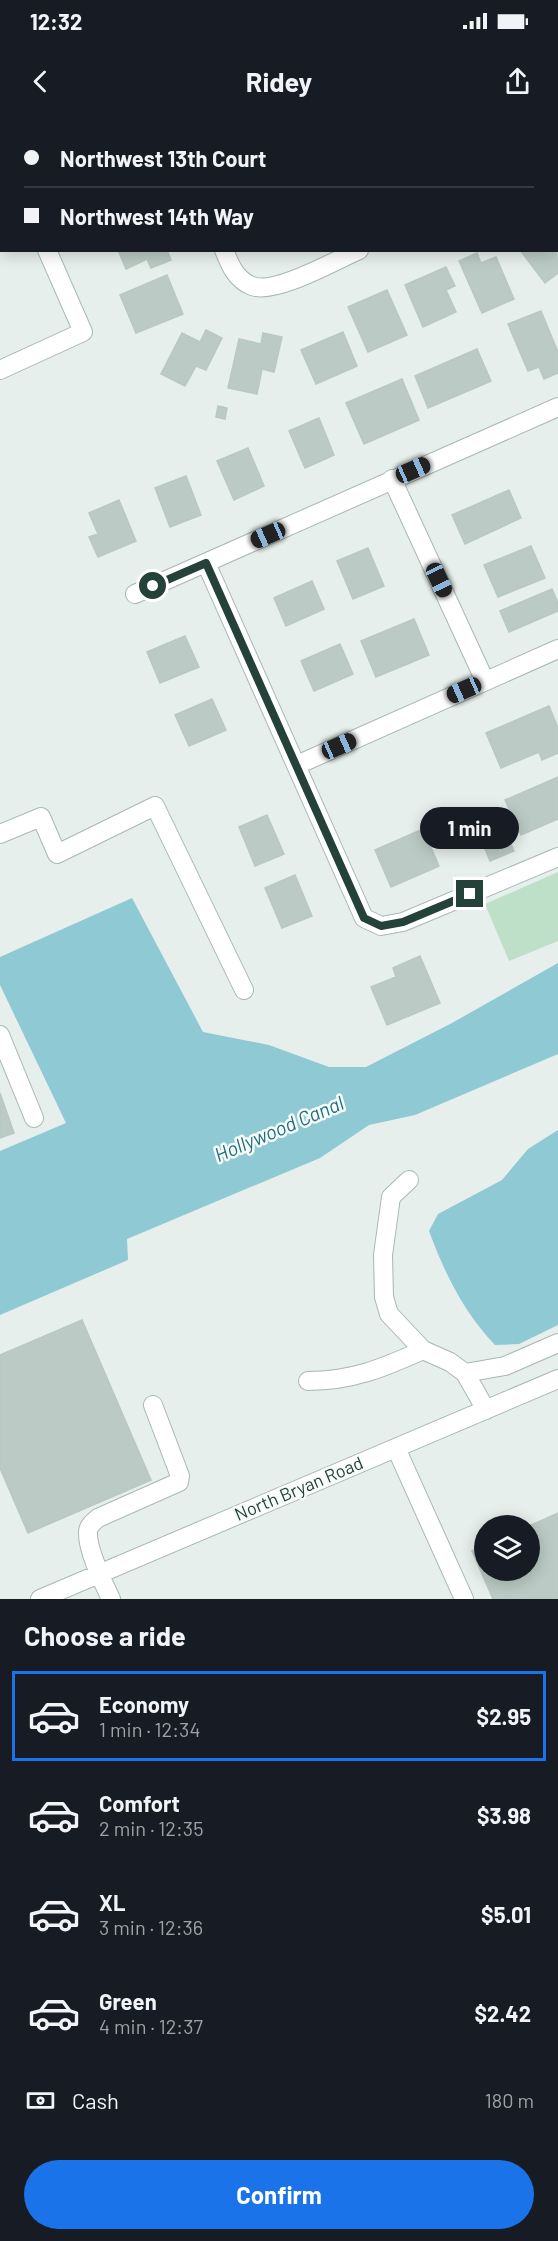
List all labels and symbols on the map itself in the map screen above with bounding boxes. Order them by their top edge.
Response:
car [393,454,433,486]
car [248,519,288,551]
car [423,560,455,600]
route start [139,572,166,599]
car [444,674,484,706]
car [319,730,359,762]
callout: 1 min [420,807,520,849]
route end [456,880,483,907]
water label: Hollywood Canal [210,1090,347,1166]
street label: North Bryan Road [231,1451,366,1525]

